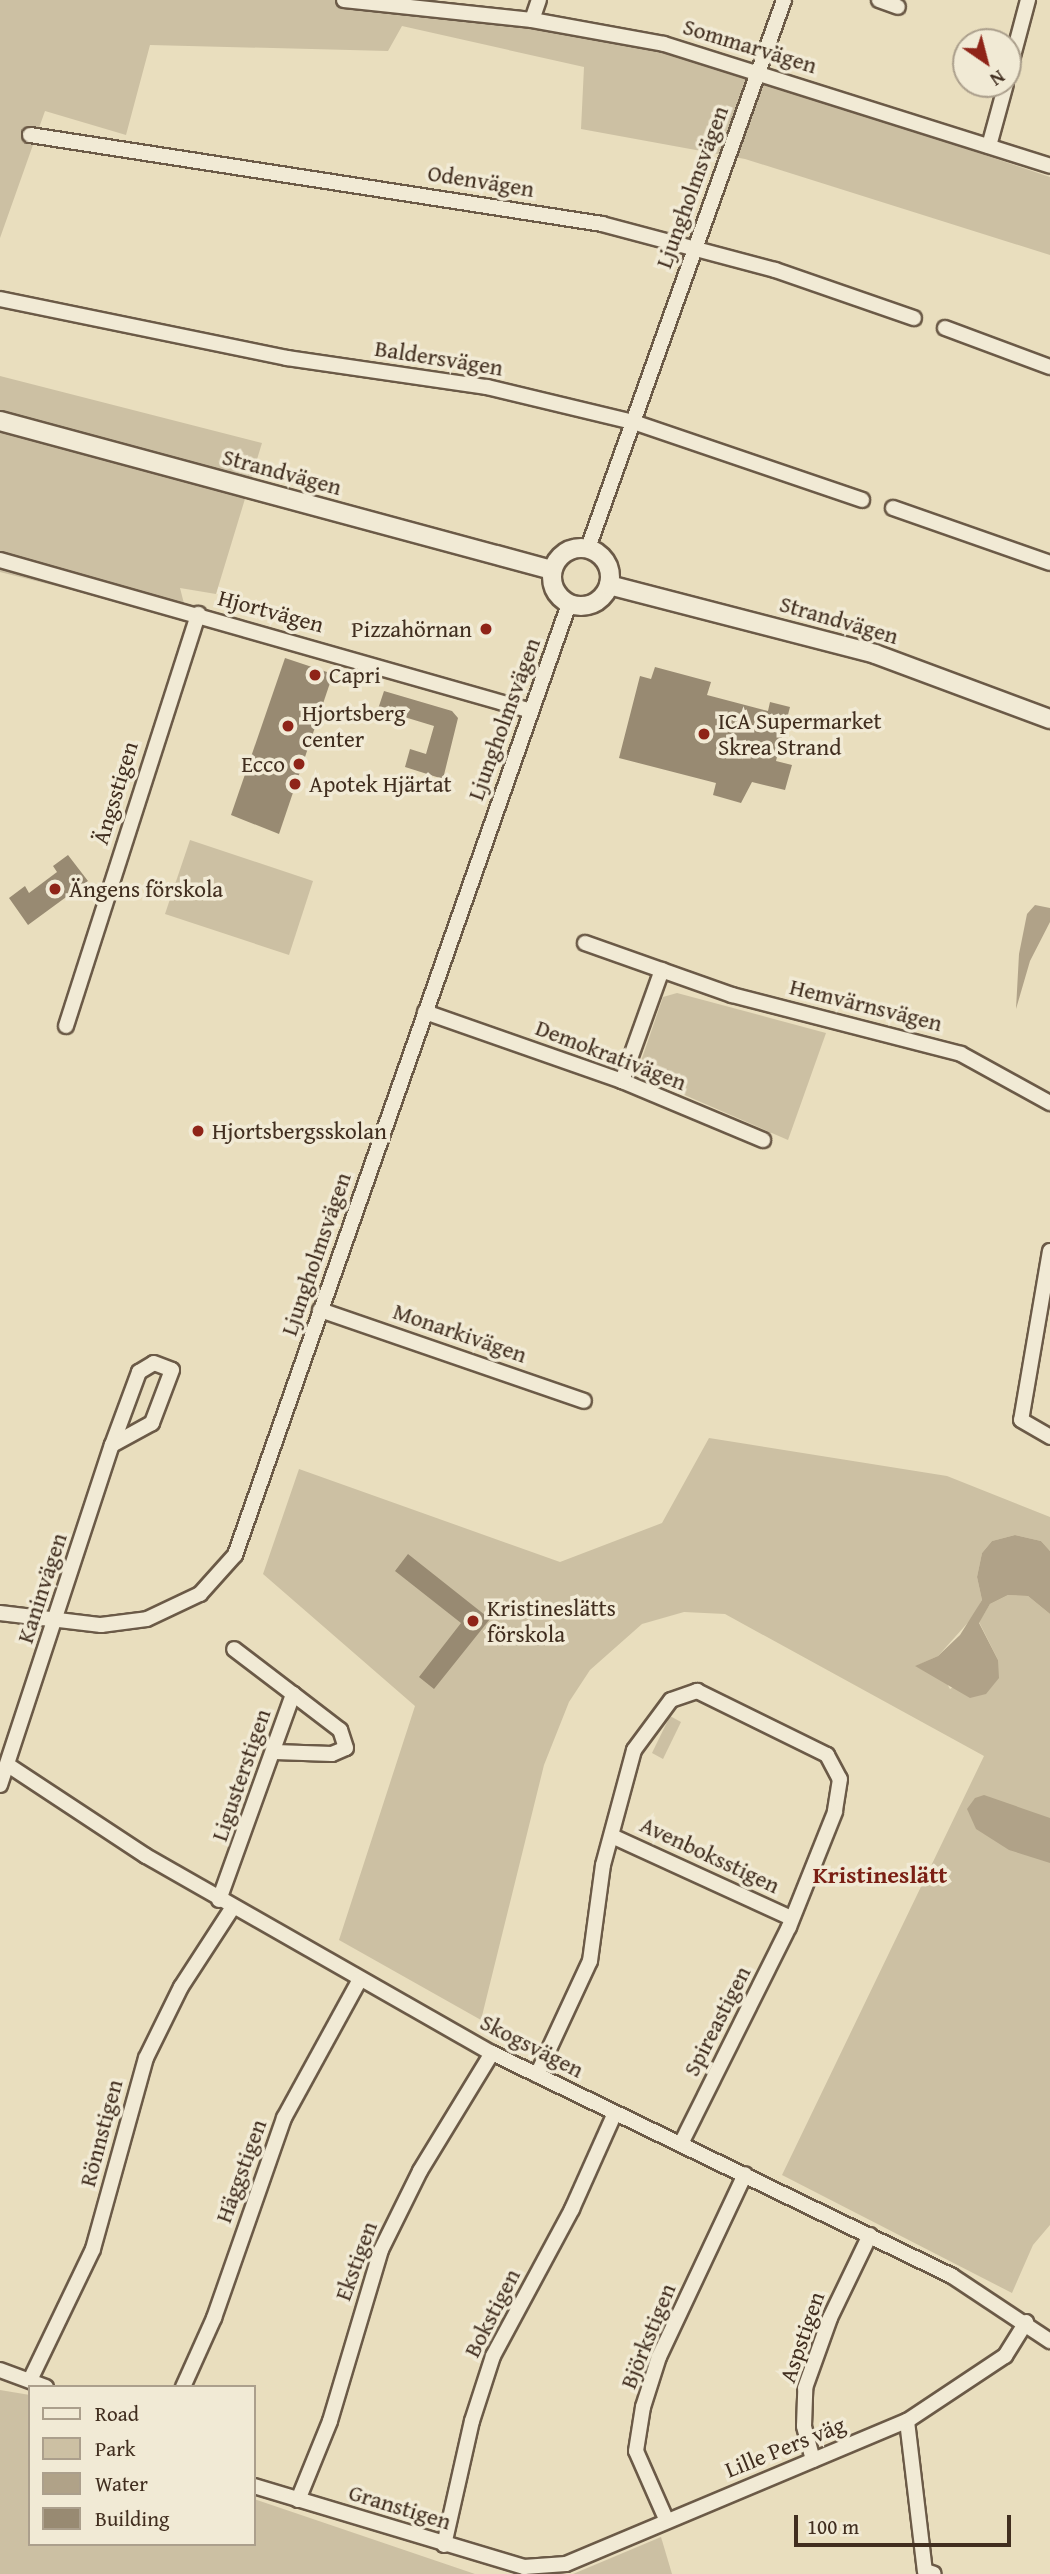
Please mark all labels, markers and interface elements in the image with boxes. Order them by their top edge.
street label: Sommarvägen [680,13,820,79]
north arrow [952,28,1022,98]
text: N [985,63,1011,94]
street label: Ljungholmsvägen [650,102,734,272]
street label: Odenvägen [426,159,536,203]
street label: Baldersvägen [373,334,505,382]
street label: Strandvägen [219,443,345,501]
street label: Hjortvägen [215,584,327,638]
street label: Strandvägen [776,590,902,650]
place label: Pizzahörnan [351,615,472,643]
marker: Pizzahörnan [478,621,494,637]
street label: Ljungholmsvägen [462,634,546,804]
place label: Capri [329,661,381,689]
marker: Capri [307,667,323,683]
place label: Hjortsberg center [302,699,406,753]
place label: ICA Supermarket Skrea Strand [718,707,882,761]
marker: Hjortsberg center [280,718,296,734]
marker: ICA Supermarket Skrea Strand [696,726,712,742]
street label: Ängsstigen [86,738,144,848]
place label: Ecco [241,750,285,778]
marker: Ecco [291,756,307,772]
place label: Apotek Hjärtat [309,770,452,798]
marker: Apotek Hjärtat [287,776,303,792]
place label: Ängens förskola [69,875,223,903]
marker: Ängens förskola [47,881,63,897]
street label: Hemvärnsvägen [787,973,945,1037]
street label: Demokrativägen [532,1014,690,1096]
place label: Hjortsbergsskolan [212,1117,387,1145]
marker: Hjortsbergsskolan [190,1123,206,1139]
street label: Ljungholmsvägen [275,1169,357,1339]
street label: Monarkivägen [390,1297,530,1369]
street label: Kaninvägen [11,1529,73,1647]
place label: Kristineslätts förskola [487,1594,616,1648]
marker: Kristineslätts förskola [465,1613,481,1629]
street label: Ligusterstigen [205,1705,277,1845]
street label: Avenboksstigen [636,1811,784,1899]
district label: Kristineslätt [813,1861,947,1889]
street label: Spireastigen [678,1961,756,2081]
street label: Skogsvägen [476,2008,588,2084]
street label: Rönnstigen [73,2076,129,2190]
street label: Häggstigen [210,2116,272,2226]
street label: Ekstigen [329,2218,383,2304]
street label: Bokstigen [458,2264,526,2362]
street label: Björkstigen [614,2279,682,2393]
street label: Aspstigen [774,2288,830,2386]
legend [28,2385,256,2546]
text: Road [95,2398,139,2429]
street label: Lille Pers väg [721,2410,849,2484]
text: Park [95,2433,136,2464]
text: Water [95,2468,148,2499]
street label: Granstigen [346,2478,454,2536]
scale bar [798,2500,1015,2544]
text: Building [95,2503,169,2534]
text: 100 m [807,2511,859,2542]

